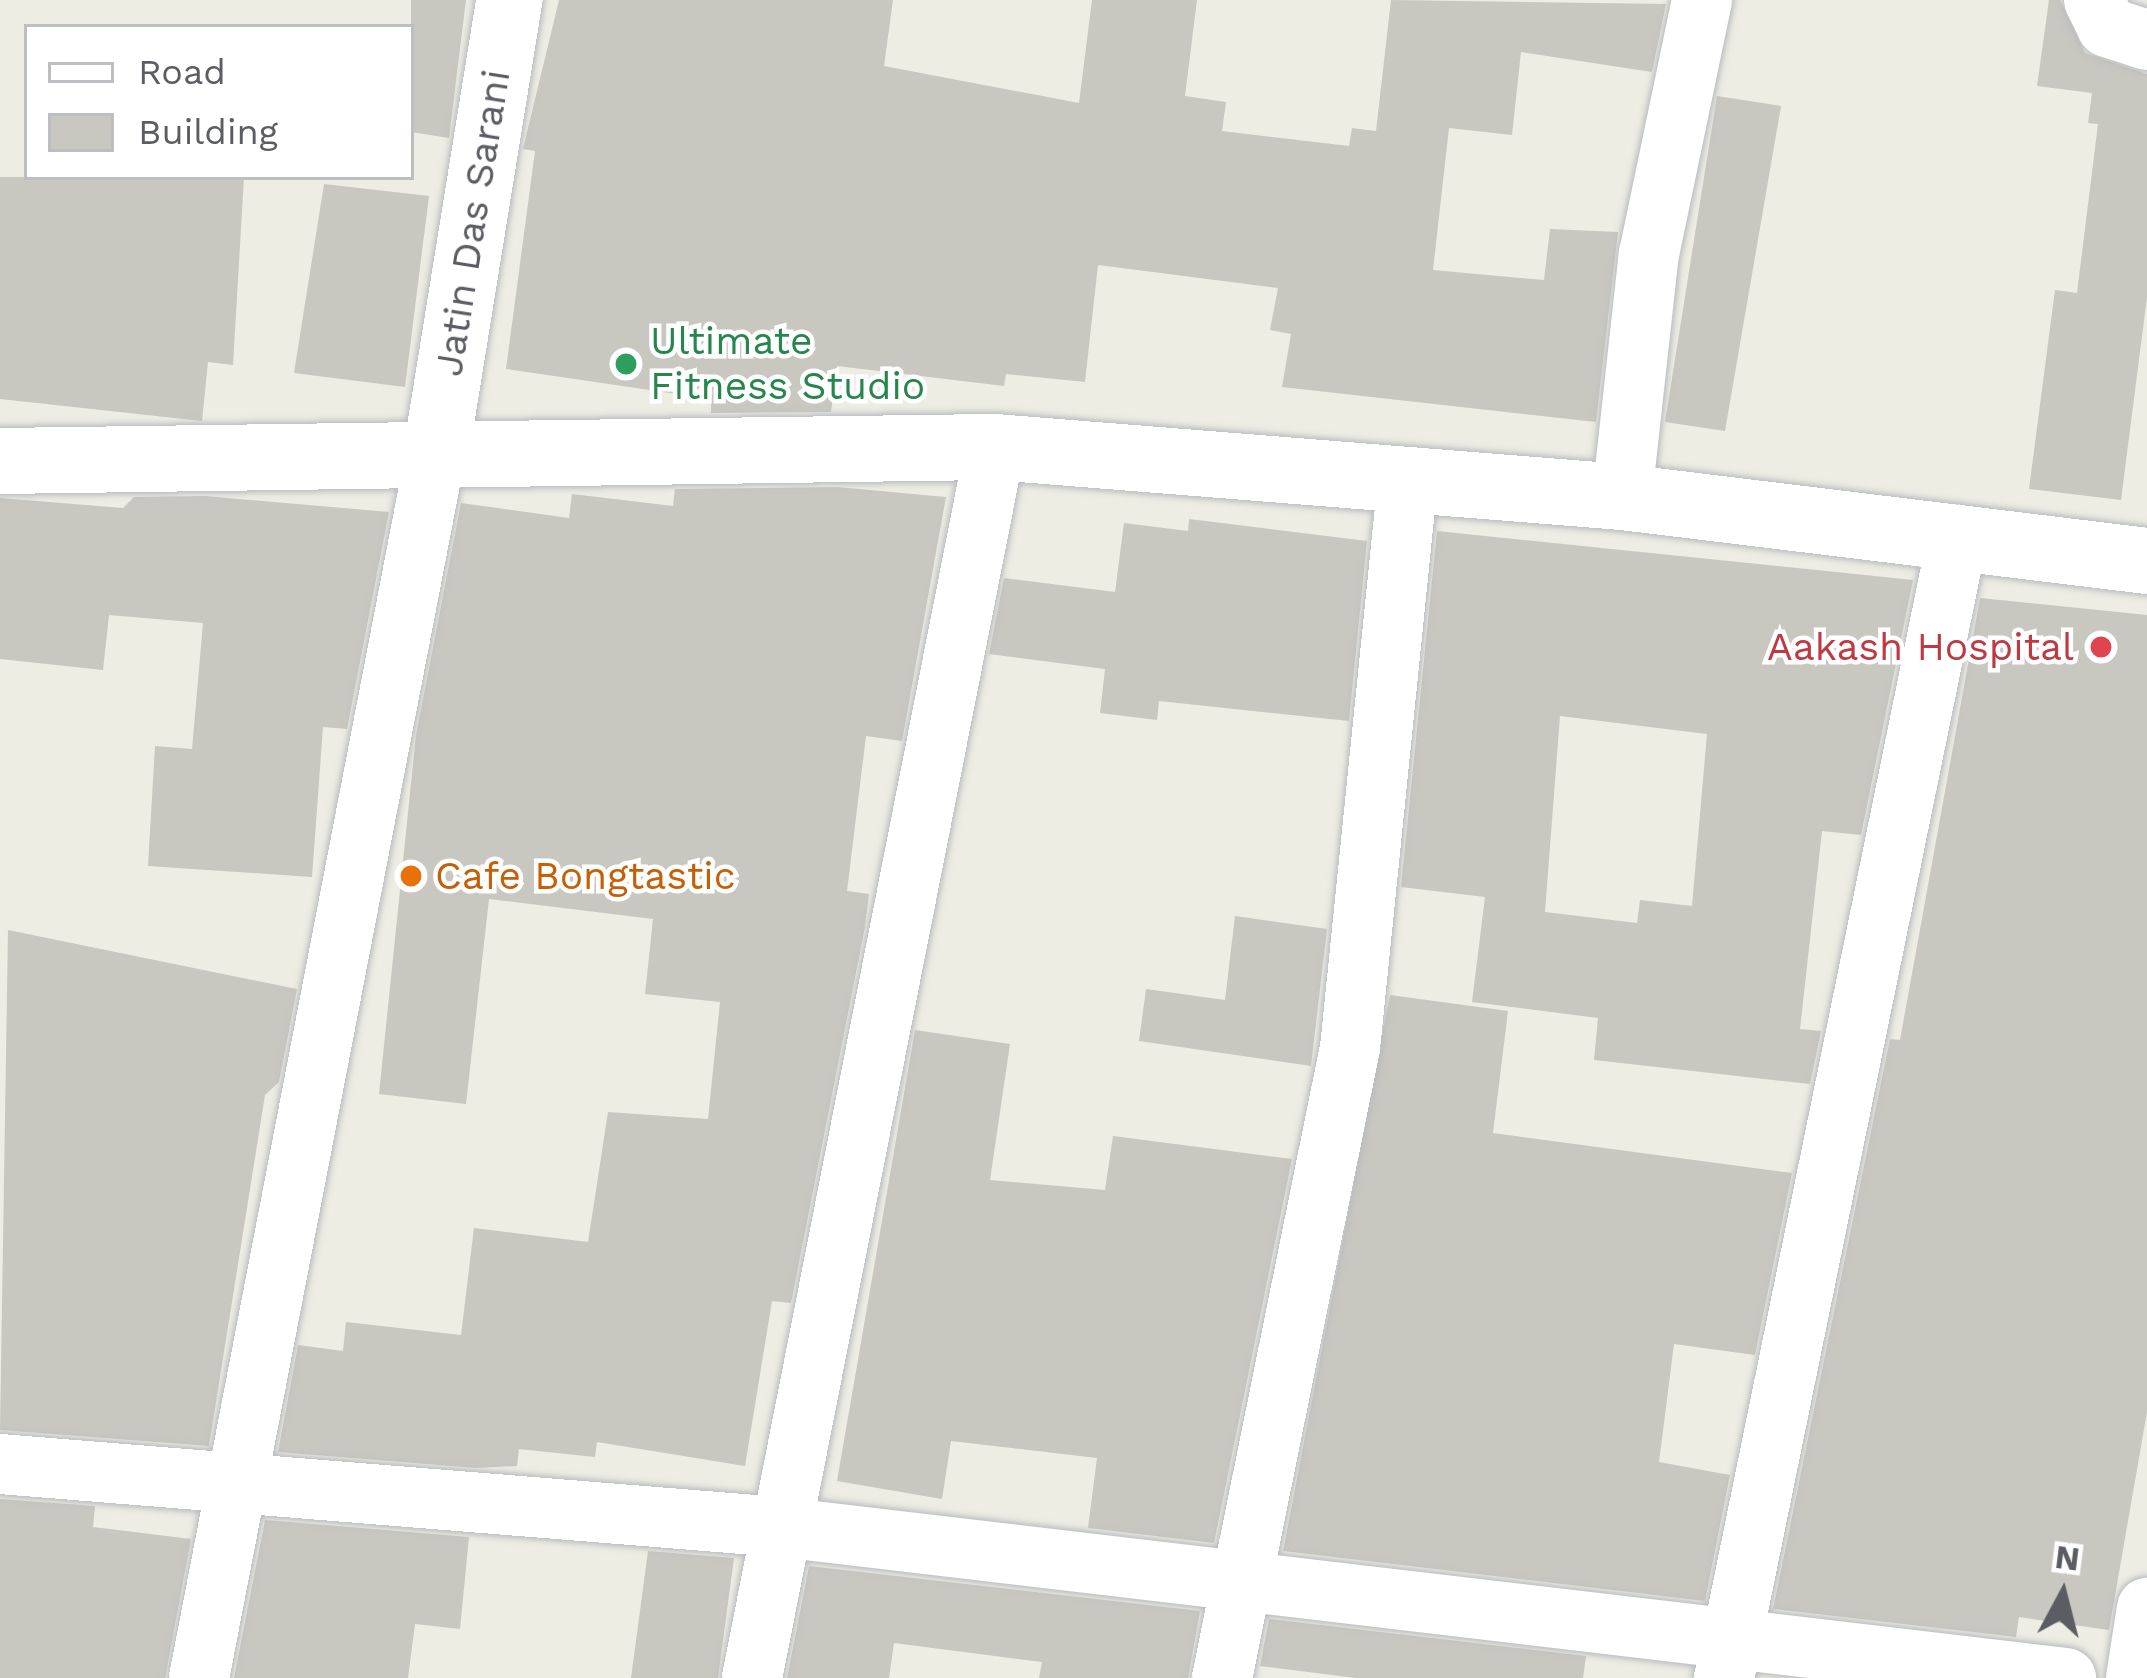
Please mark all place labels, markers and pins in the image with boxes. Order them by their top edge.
place label: Ultimate Fitness Studio [650,319,925,410]
marker: Ultimate Fitness Studio [613,351,639,377]
place label: Aakash Hospital [1767,624,2074,670]
marker: Aakash Hospital [2085,631,2117,663]
place label: Cafe Bongtastic [435,853,735,899]
marker: Cafe Bongtastic [398,863,424,889]

